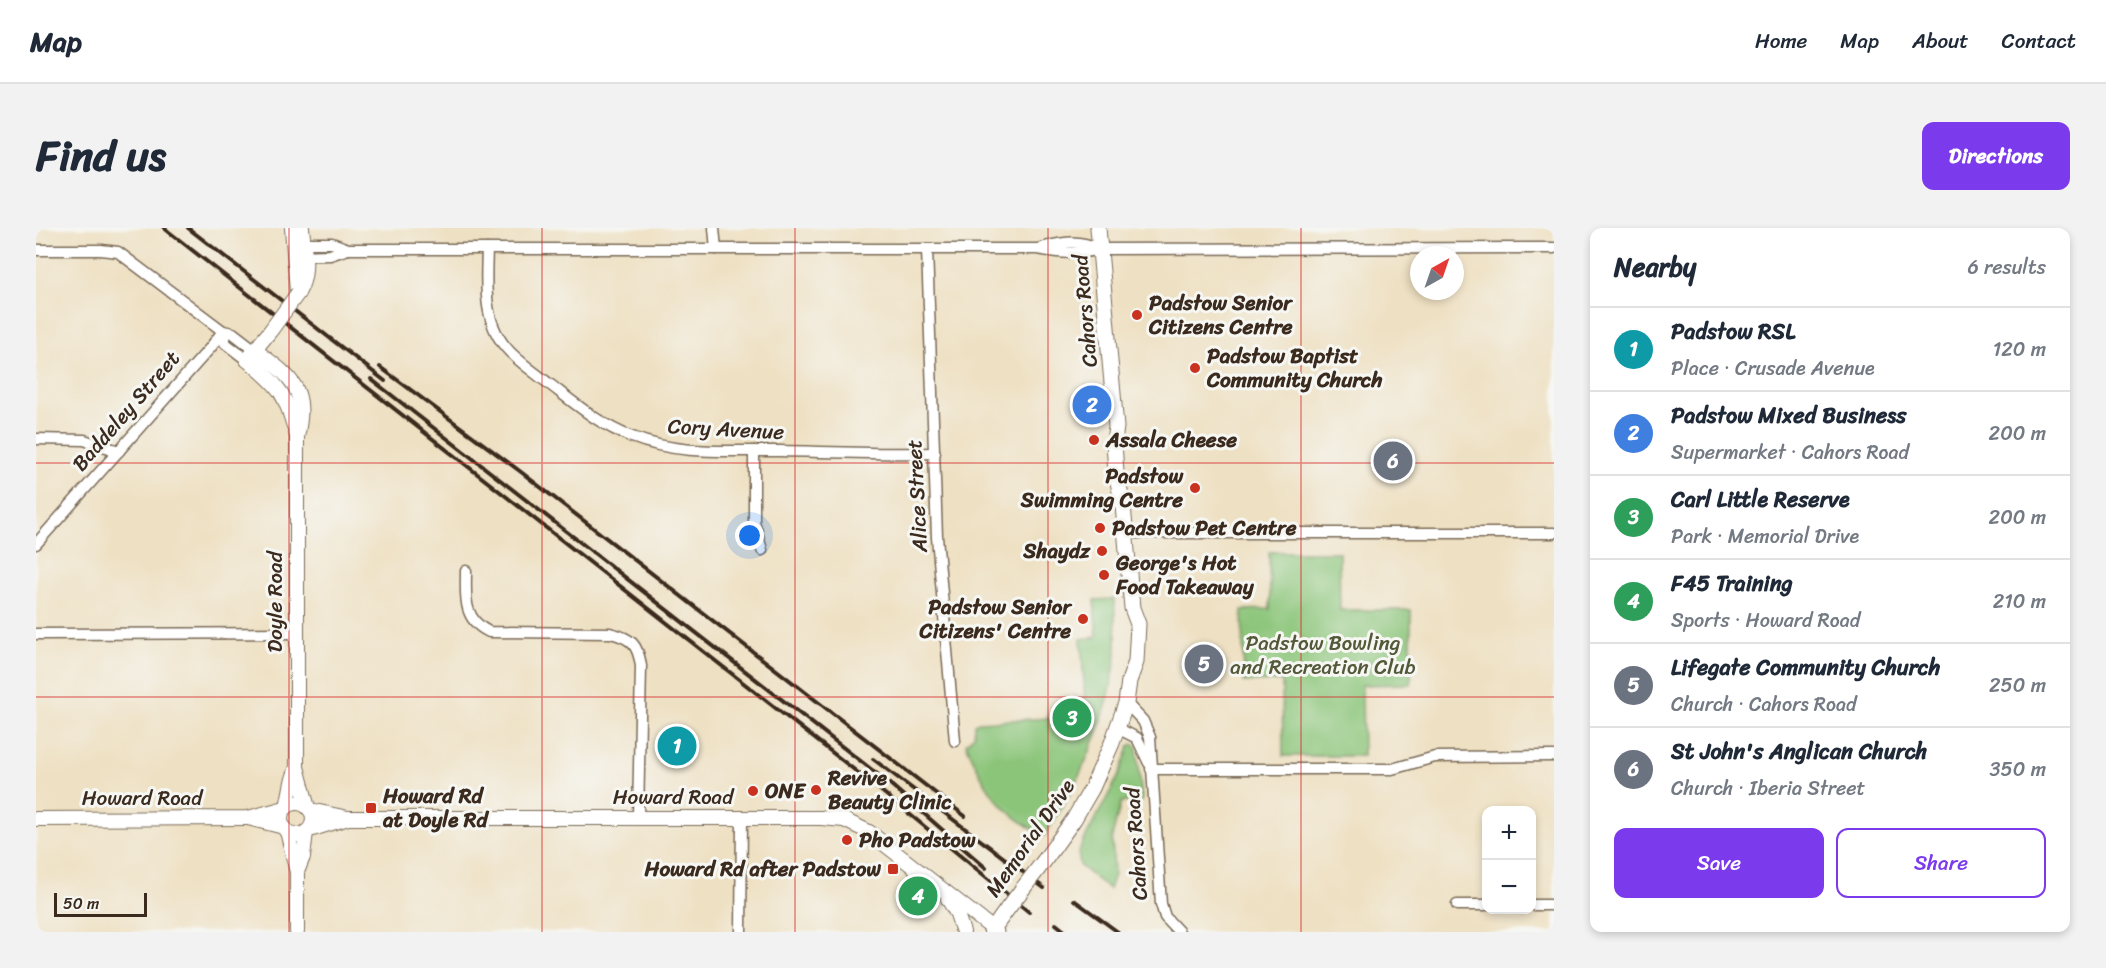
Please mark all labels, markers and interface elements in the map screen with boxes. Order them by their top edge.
text: Map [30,17,82,66]
text: Home [1755,22,1807,60]
text: Map [1840,22,1879,60]
text: About [1912,22,1969,60]
text: Contact [2002,22,2076,60]
text: Find us [36,119,166,193]
button: Directions [1922,122,2070,190]
text: Nearby [1614,244,1696,290]
north arrow [1410,246,1464,300]
text: 6 results [1967,250,2046,285]
street label: Cahors Road [1061,251,1109,369]
place label: Padstow Senior Citizens Centre [1148,284,1293,346]
marker: Padstow Senior Citizens Centre [1130,308,1144,322]
text: Padstow RSL [1671,312,1795,351]
text: 1 [1629,332,1638,367]
text: 120 m [1993,332,2046,367]
place label: Padstow Baptist Community Church [1206,337,1382,399]
street label: Baddeley Street [62,342,190,480]
text: Place · Crusade Avenue [1671,351,1875,386]
marker: Padstow Baptist Community Church [1188,361,1202,375]
pin: 2 [1072,382,1112,428]
text: Padstow Mixed Business [1671,396,1906,435]
street label: Cory Avenue [667,407,785,451]
text: 2 [1628,416,1639,451]
text: 200 m [1989,416,2046,451]
place label: Assala Cheese [1105,421,1237,459]
marker: Assala Cheese [1087,433,1101,447]
text: Supermarket · Cahors Road [1671,435,1909,470]
pin: 6 [1374,438,1412,484]
street label: Alice Street [895,439,939,554]
place label: Padstow Swimming Centre [1020,457,1184,519]
text: Carl Little Reserve [1671,480,1850,519]
marker: Padstow Swimming Centre [1188,481,1202,495]
text: 3 [1628,500,1639,535]
text: 200 m [1989,500,2046,535]
place label: Padstow Pet Centre [1112,509,1297,547]
text: Park · Memorial Drive [1671,519,1859,554]
your location [735,521,764,550]
marker: Padstow Pet Centre [1093,521,1107,535]
place label: Shaydz [1022,532,1091,570]
marker: Shaydz [1095,544,1109,558]
place label: George's Hot Food Takeaway [1115,544,1255,606]
street label: Doyle Road [256,550,294,653]
text: F45 Training [1671,564,1793,603]
marker: George's Hot Food Takeaway [1097,568,1111,582]
text: 4 [1627,584,1640,619]
text: 210 m [1993,584,2046,619]
place label: Padstow Senior Citizens' Centre [919,588,1072,650]
text: Sports · Howard Road [1671,603,1860,638]
marker: Padstow Senior Citizens' Centre [1076,612,1090,626]
park label: Padstow Bowling and Recreation Club [1230,624,1416,686]
pin: 5 [1184,642,1224,686]
text: Lifegate Community Church [1671,648,1940,687]
text: 5 [1627,668,1640,703]
text: 250 m [1989,668,2046,703]
text: Church · Cahors Road [1671,687,1856,722]
pin: 3 [1052,696,1092,740]
pin: 1 [658,724,696,768]
text: St John's Anglican Church [1671,732,1927,771]
text: 6 [1628,752,1639,787]
text: 350 m [1990,752,2046,787]
place label: Revive Beauty Clinic [827,759,952,821]
street label: Memorial Drive [975,771,1085,905]
text: Church · Iberia Street [1671,771,1865,806]
place label: ONE [765,772,807,810]
place label: Howard Rd at Doyle Rd [382,777,490,839]
street label: Howard Road [613,778,735,816]
street label: Howard Road [82,779,204,817]
marker: Revive Beauty Clinic [809,783,823,797]
marker: ONE [746,784,760,798]
street label: Cahors Road [1113,785,1159,902]
marker: Howard Rd at Doyle Rd [364,801,378,815]
map controls [1482,806,1536,914]
button: + [1482,806,1536,860]
place label: Pho Padstow [859,821,976,859]
button: Save [1614,828,1824,898]
button: Share [1836,828,2046,898]
marker: Pho Padstow [840,833,854,847]
place label: Howard Rd after Padstow [644,850,881,888]
button: − [1482,860,1536,914]
marker: Howard Rd after Padstow [886,862,900,876]
pin: 4 [898,874,938,918]
text: 50 m [63,889,99,918]
scale bar [54,890,147,918]

